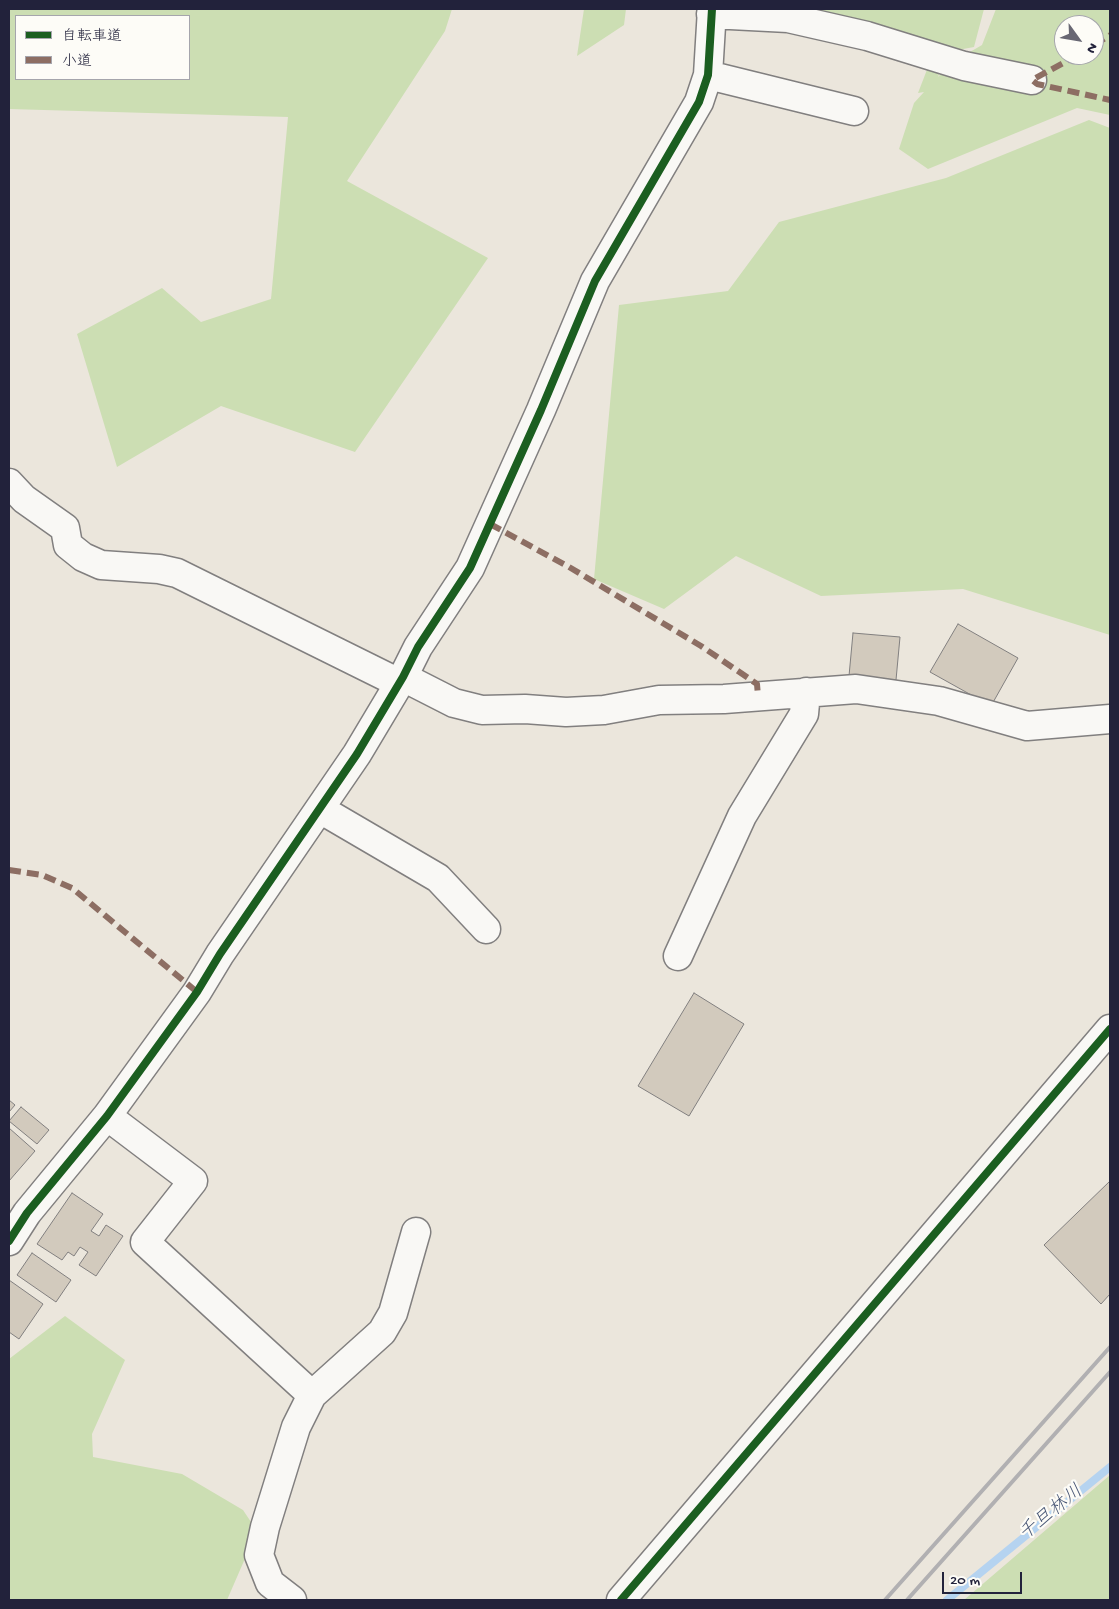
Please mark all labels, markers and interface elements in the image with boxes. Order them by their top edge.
legend [15,15,190,80]
north arrow [1054,15,1104,65]
text: 自転車道 [62,28,122,46]
text: N [1082,39,1101,56]
text: 小道 [62,53,92,71]
water label: 千旦林川 [1015,1481,1089,1547]
scale bar [944,1562,1024,1594]
text: 20 m [950,1572,980,1590]

